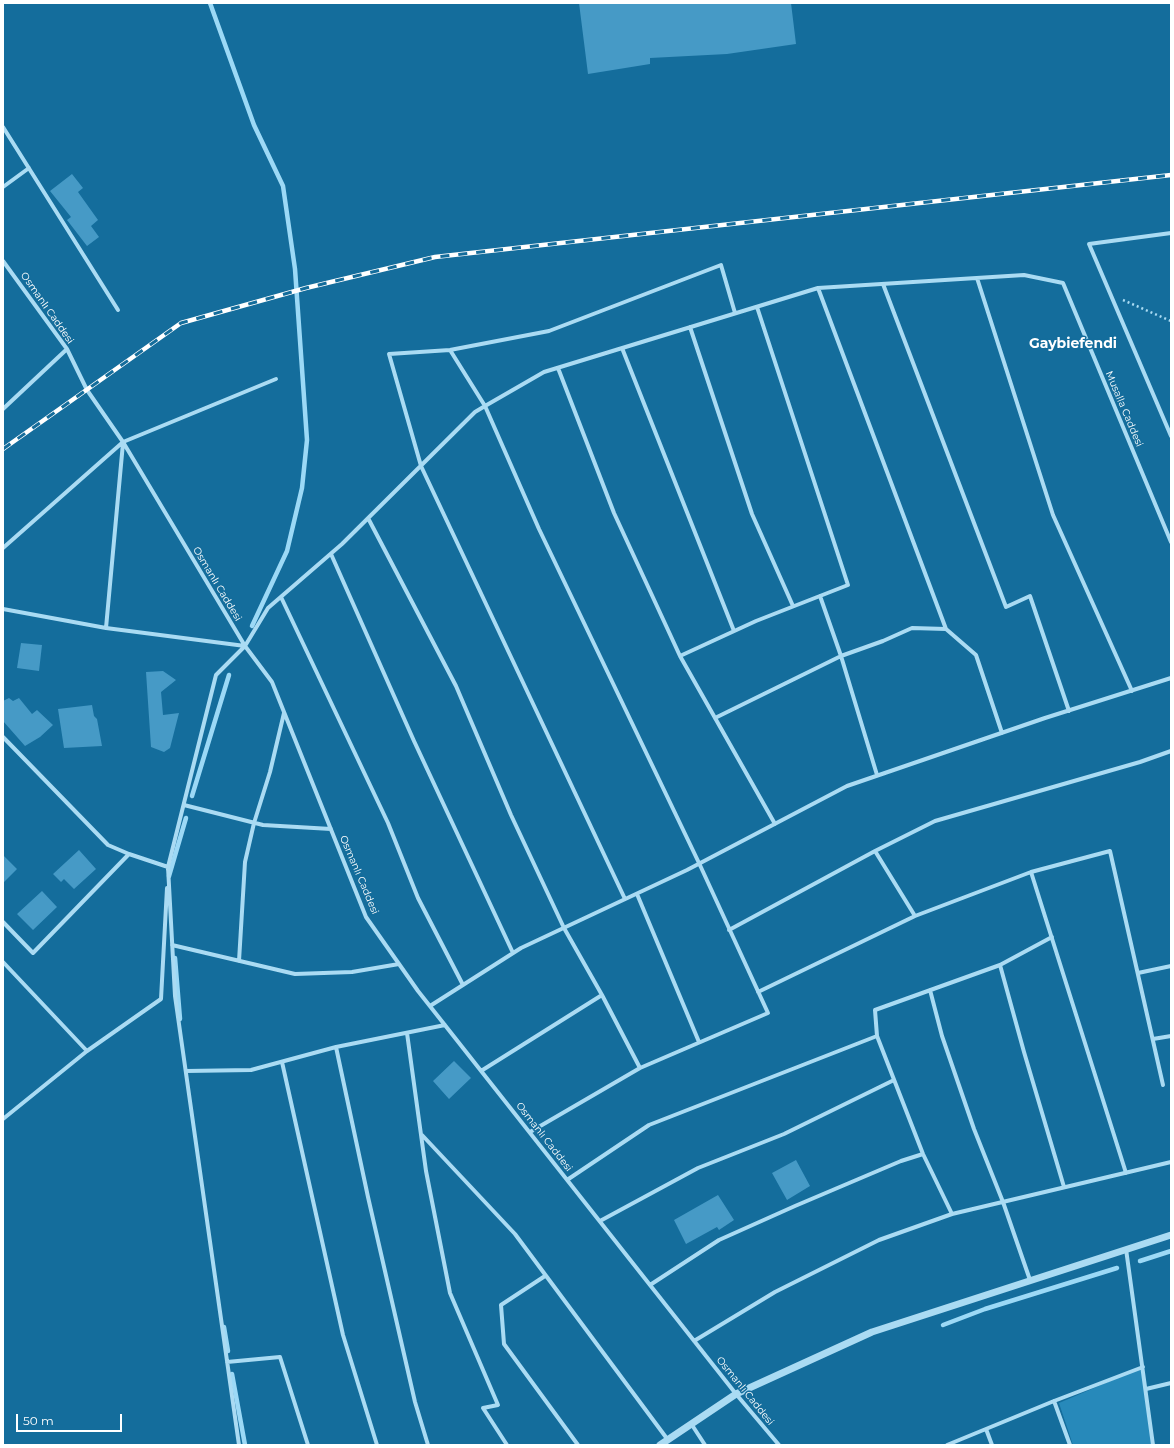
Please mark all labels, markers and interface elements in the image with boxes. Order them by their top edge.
street label: Osmanlı Caddesi [18,270,76,346]
district label: Gaybiefendi [1029,336,1117,352]
street label: Musalla Caddesi [1103,369,1145,449]
street label: Osmanlı Caddesi [190,545,244,623]
street label: Osmanlı Caddesi [337,834,381,916]
street label: Osmanlı Caddesi [513,1100,575,1174]
street label: Osmanlı Caddesi [714,1354,776,1428]
scale bar [18,1406,124,1432]
text: 50 m [23,1413,54,1428]

